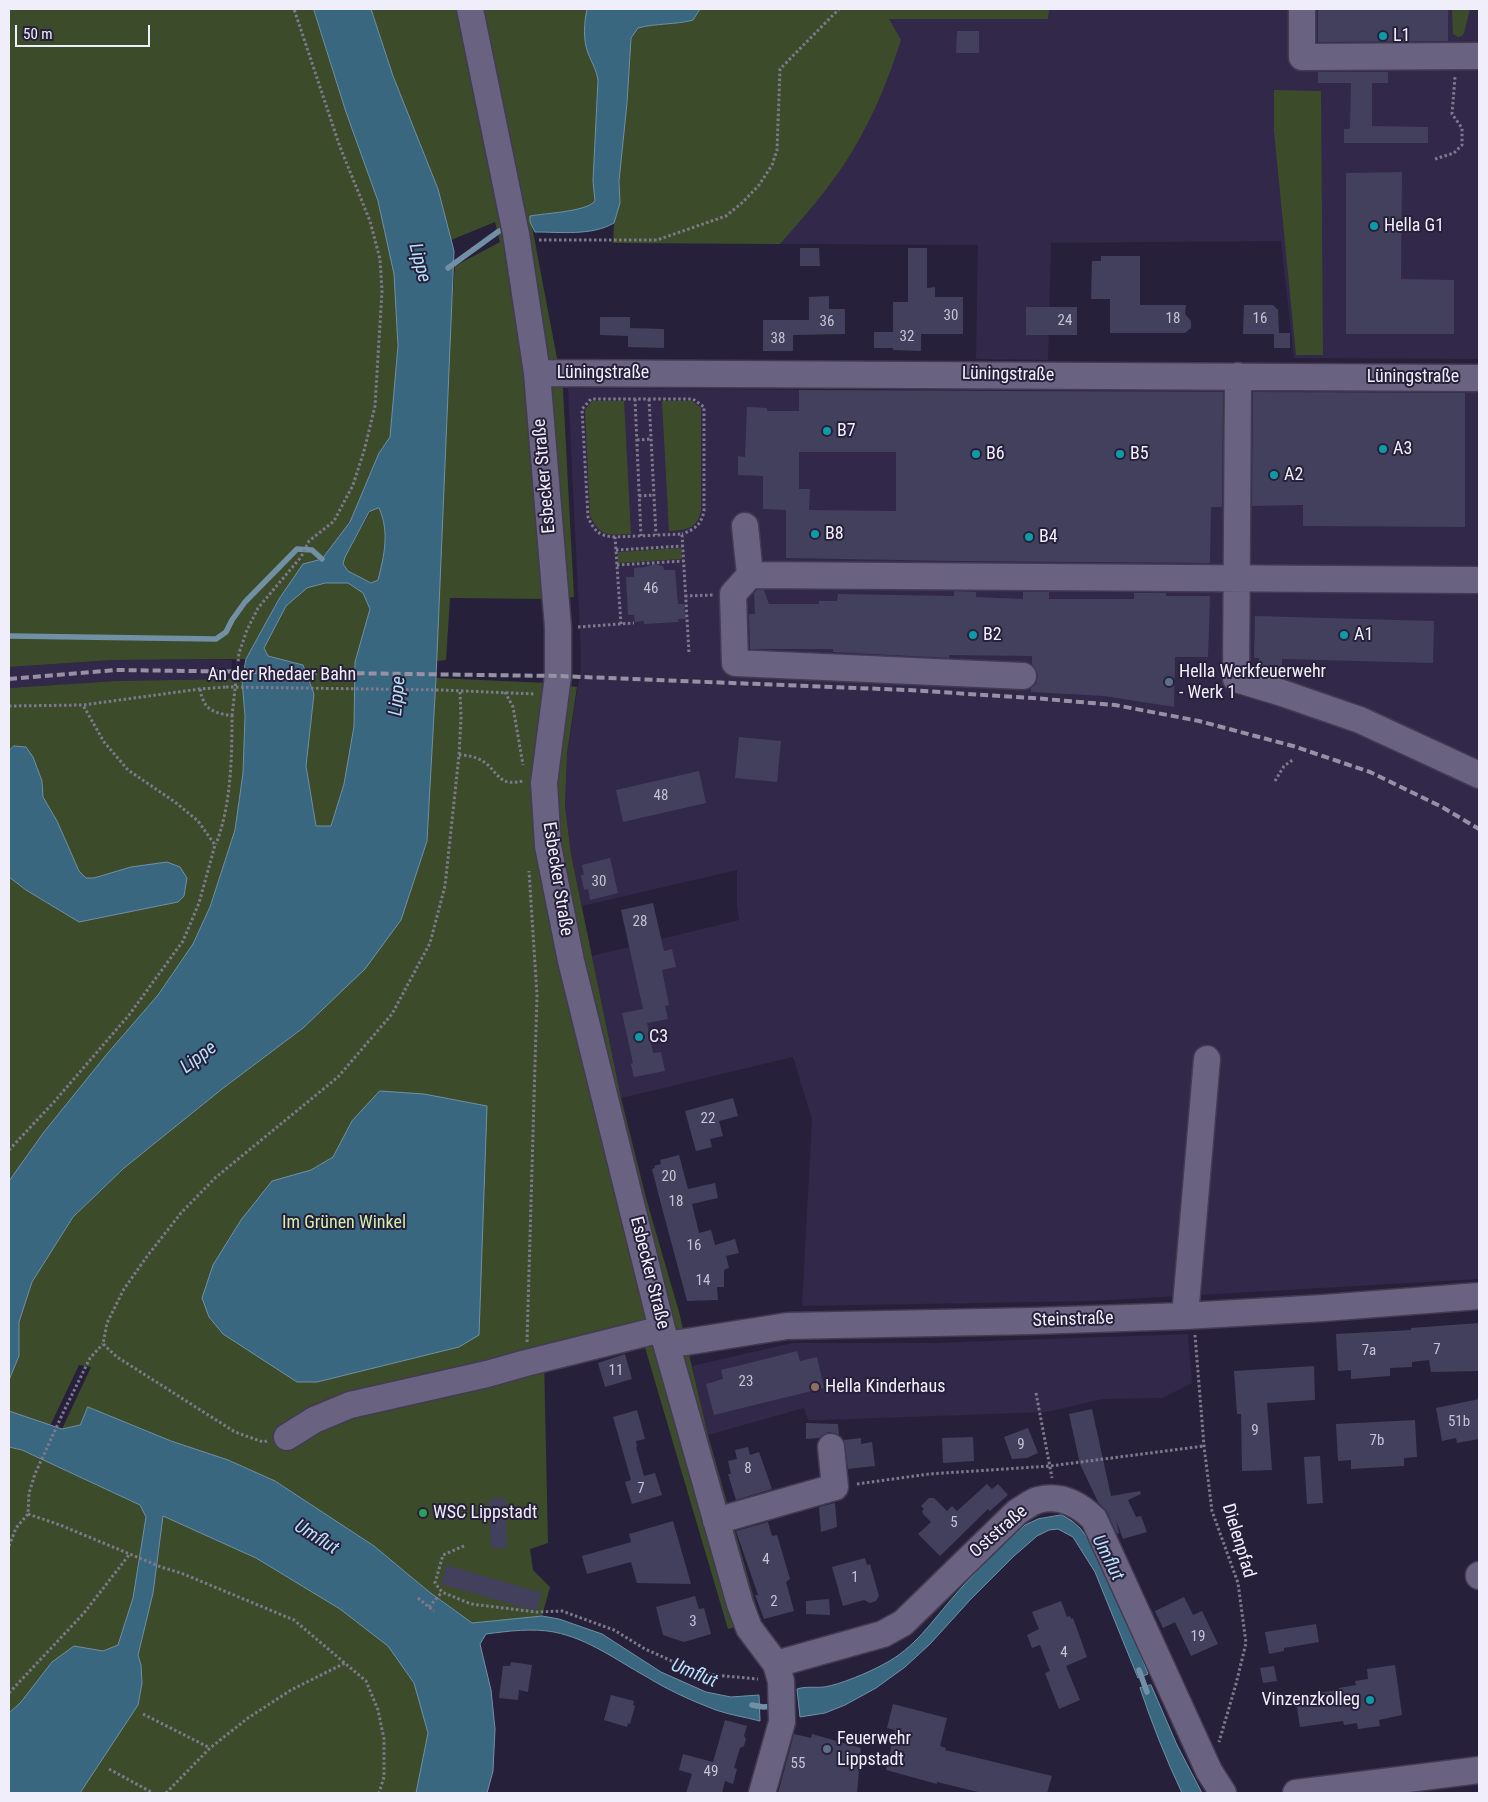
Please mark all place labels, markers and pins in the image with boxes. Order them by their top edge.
place label: L1 [1393,25,1410,47]
marker: L1 [1377,30,1389,42]
place label: Hella G1 [1384,215,1444,237]
marker: Hella G1 [1368,220,1380,232]
place label: B7 [837,420,856,442]
marker: B7 [821,425,833,437]
place label: A3 [1393,438,1412,460]
place label: B6 [986,443,1005,465]
place label: B5 [1130,443,1149,465]
marker: A3 [1377,443,1389,455]
marker: B6 [970,448,982,460]
marker: B5 [1114,448,1126,460]
place label: A2 [1284,464,1303,486]
marker: A2 [1268,469,1280,481]
place label: B8 [825,523,844,545]
place label: B4 [1039,526,1058,548]
marker: B8 [809,528,821,540]
marker: B4 [1023,531,1035,543]
place label: B2 [983,624,1002,646]
place label: A1 [1354,624,1373,646]
marker: B2 [967,629,979,641]
marker: A1 [1338,629,1350,641]
place label: Hella Werkfeuerwehr - Werk 1 [1179,661,1326,704]
marker: Hella Werkfeuerwehr - Werk 1 [1163,676,1175,688]
place label: C3 [649,1026,668,1048]
marker: C3 [633,1031,645,1043]
place label: Hella Kinderhaus [825,1376,945,1398]
marker: Hella Kinderhaus [809,1381,821,1393]
place label: WSC Lippstadt [433,1502,537,1524]
marker: WSC Lippstadt [417,1507,429,1519]
place label: Vinzenzkolleg [1262,1689,1360,1711]
marker: Vinzenzkolleg [1364,1694,1376,1706]
place label: Feuerwehr Lippstadt [837,1728,911,1770]
marker: Feuerwehr Lippstadt [821,1743,833,1755]

